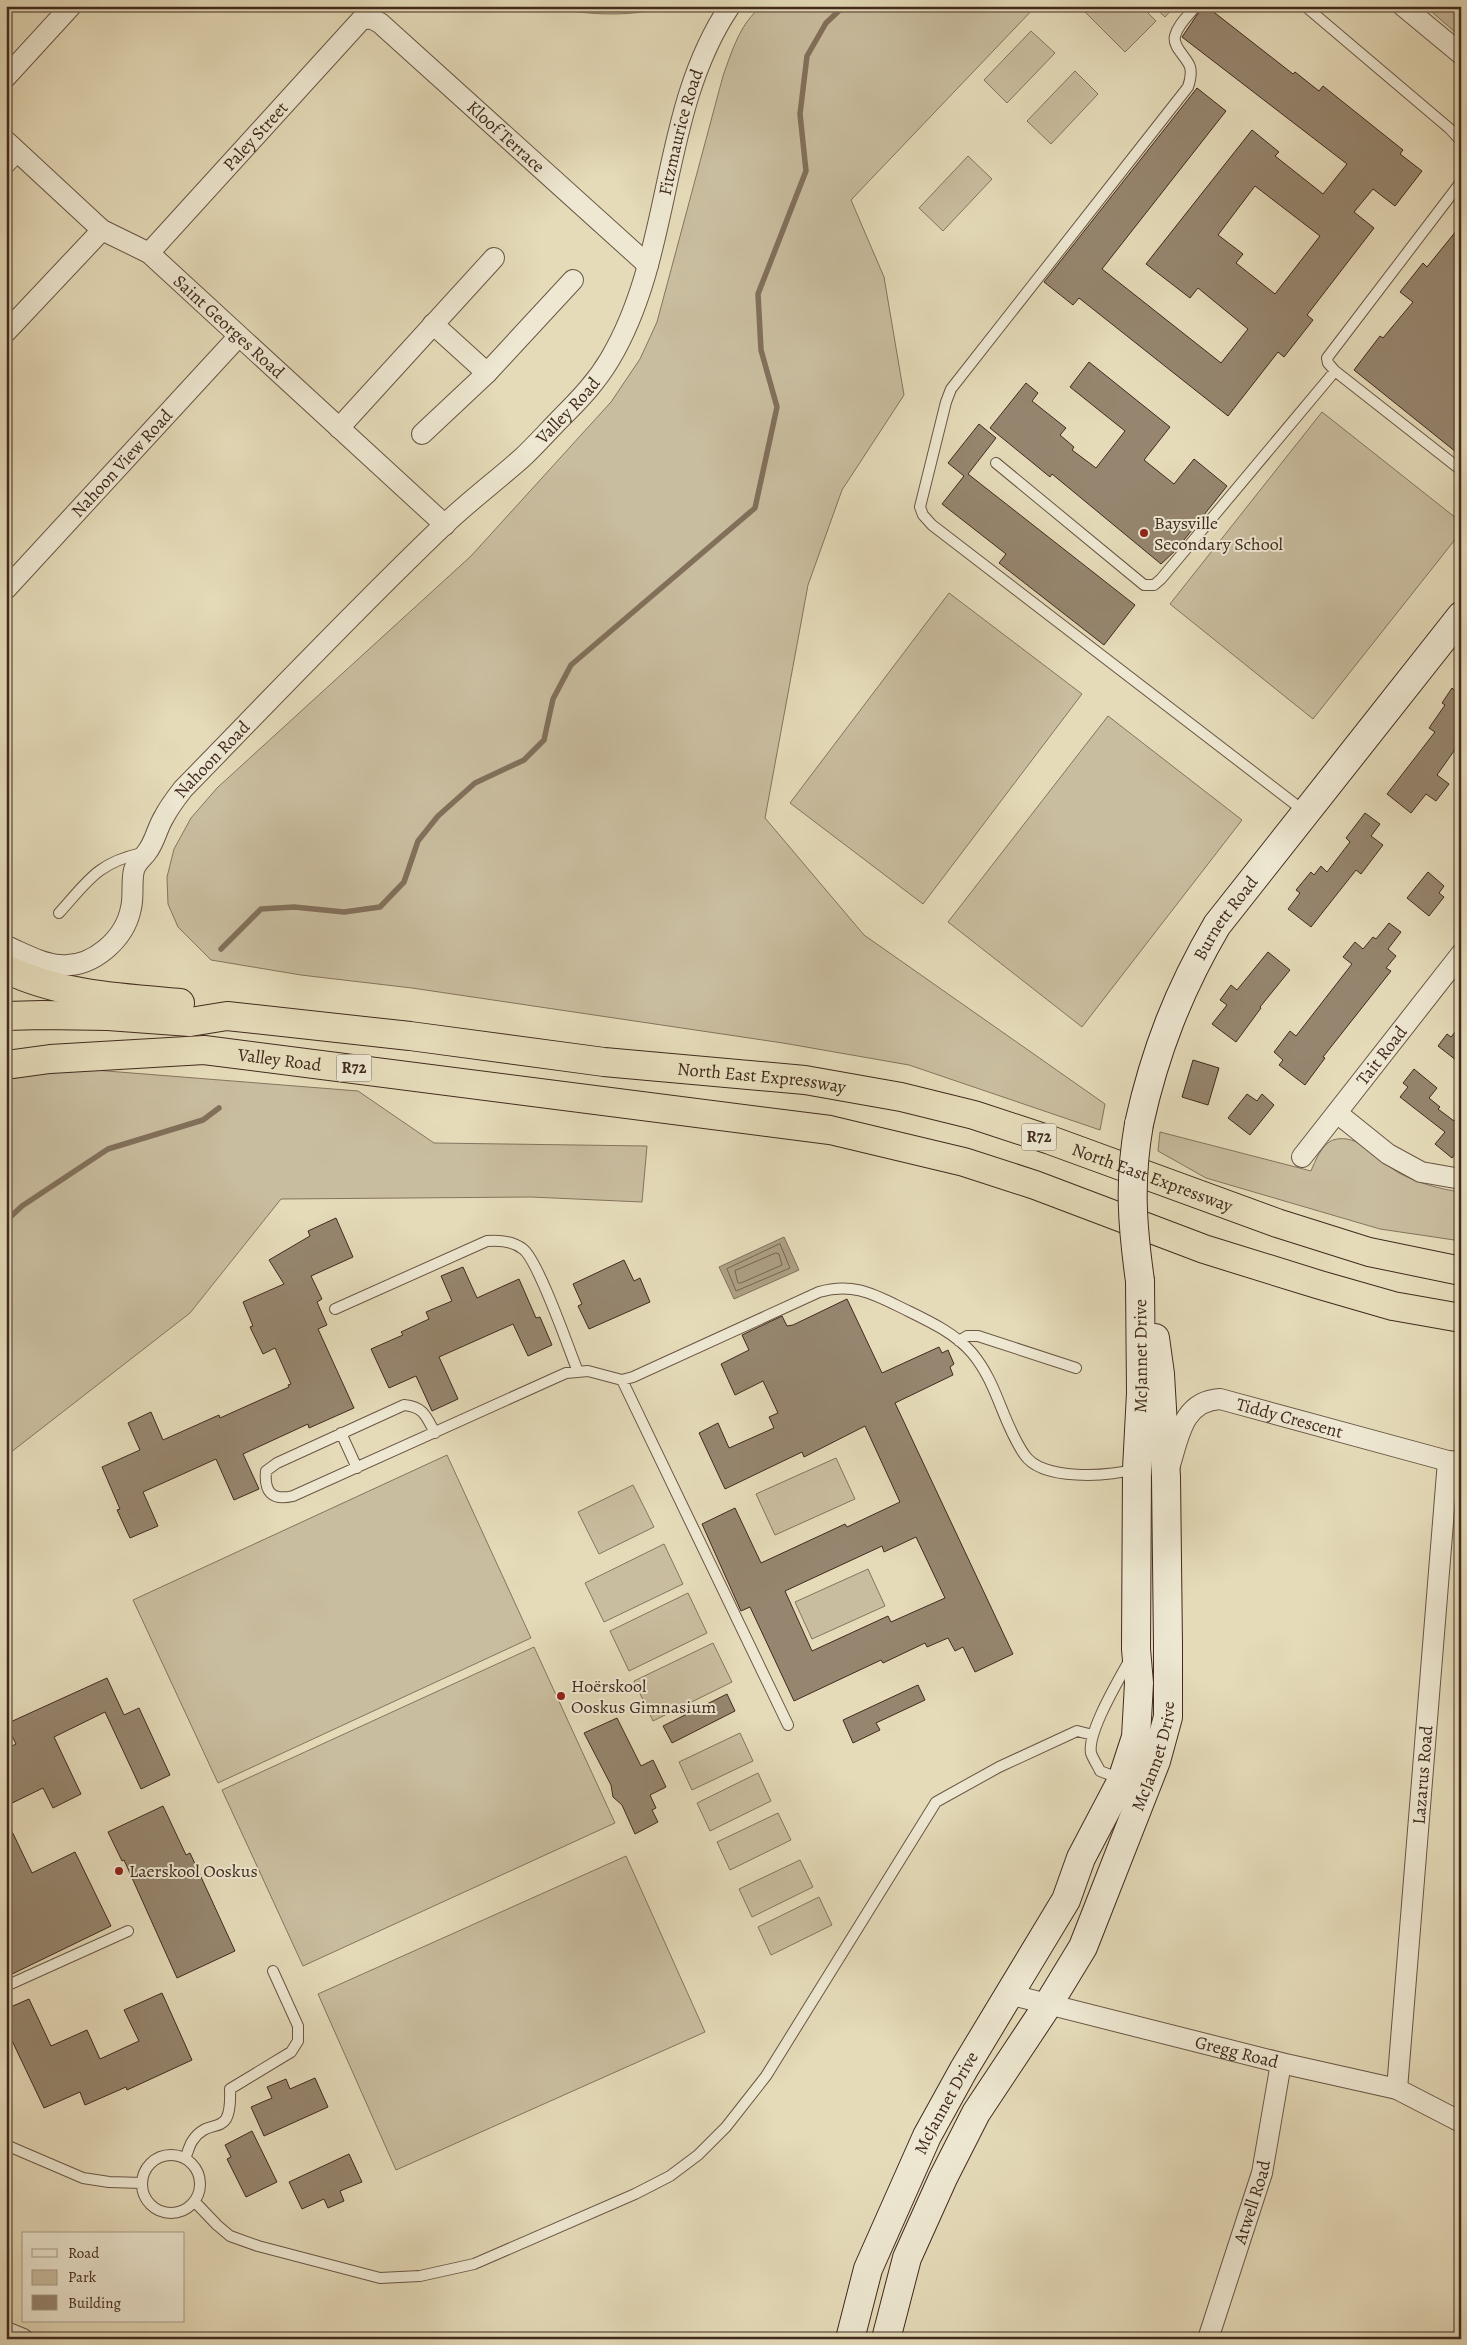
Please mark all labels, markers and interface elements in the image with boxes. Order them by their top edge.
street label: Fitzmaurice Road [653,65,709,198]
street label: Kloof Terrace [462,95,550,178]
street label: Paley Street [217,96,293,176]
street label: Saint Georges Road [168,269,290,384]
street label: Valley Road [530,372,606,450]
street label: Nahoon View Road [66,404,178,523]
place label: Baysville Secondary School [1154,511,1284,556]
marker: Baysville Secondary School [1138,527,1150,539]
street label: Nahoon Road [168,715,255,803]
street label: Burnett Road [1188,871,1263,965]
street label: Tait Road [1351,1020,1413,1090]
street label: Valley Road [236,1042,323,1077]
road number: R72 [336,1054,372,1082]
street label: North East Expressway [676,1057,849,1099]
road number: R72 [1022,1124,1056,1150]
street label: North East Expressway [1069,1137,1237,1218]
street label: McJannet Drive [1128,1299,1153,1414]
street label: Tiddy Crescent [1234,1392,1346,1444]
place label: Hoërskool Ooskus Gimnasium [571,1674,716,1719]
marker: Hoërskool Ooskus Gimnasium [555,1690,567,1702]
street label: McJannet Drive [1126,1701,1180,1814]
street label: Lazarus Road [1407,1724,1438,1825]
place label: Laerskool Ooskus [129,1859,258,1883]
marker: Laerskool Ooskus [113,1865,125,1877]
street label: Gregg Road [1192,2030,1281,2074]
street label: McJannet Drive [908,2047,984,2158]
street label: Atwell Road [1227,2158,1276,2248]
legend [22,2232,185,2322]
text: Road [68,2243,100,2263]
text: Park [68,2267,97,2287]
text: Building [68,2293,121,2313]

